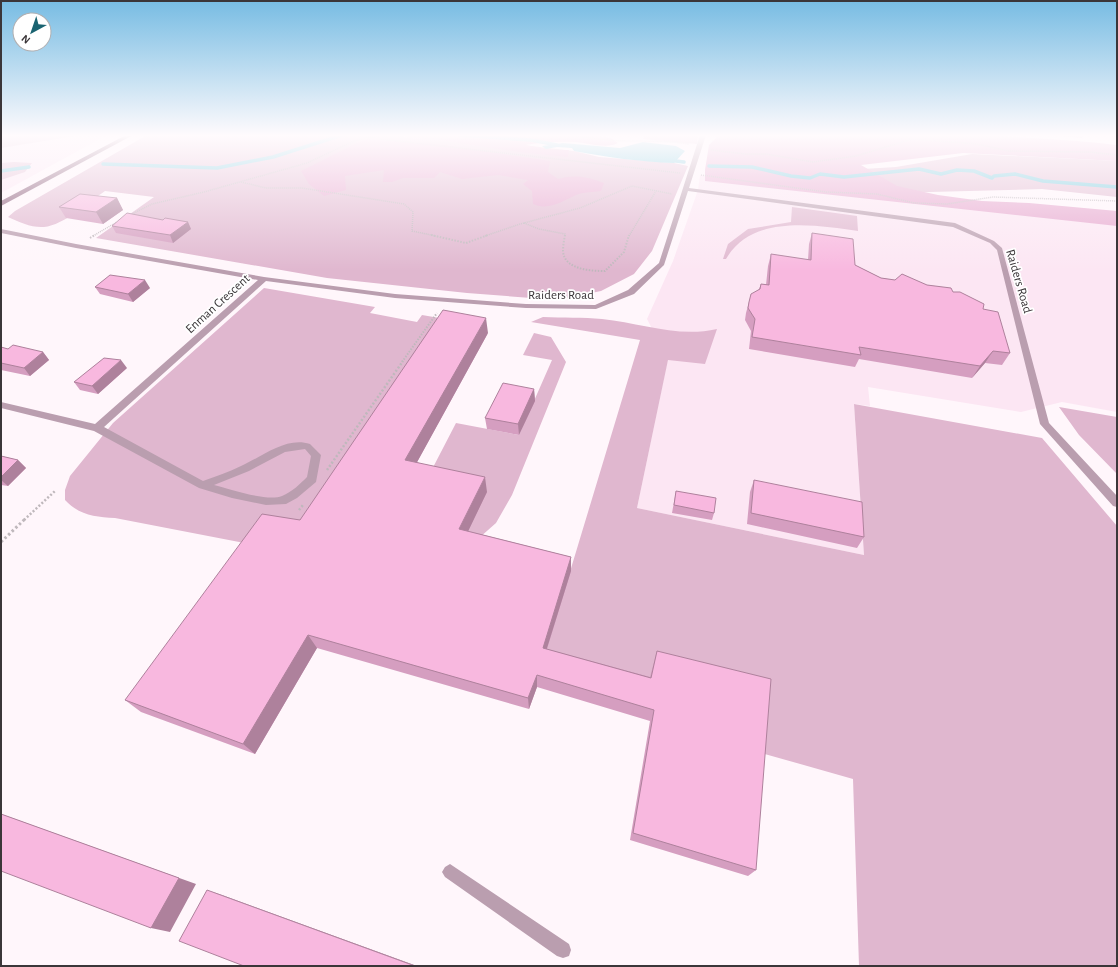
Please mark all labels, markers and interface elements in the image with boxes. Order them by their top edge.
north arrow [12,12,52,52]
text: N [19,33,32,46]
street label: Raiders Road [1003,248,1034,315]
street label: Enman Crescent [183,272,253,336]
street label: Raiders Road [528,289,594,302]

